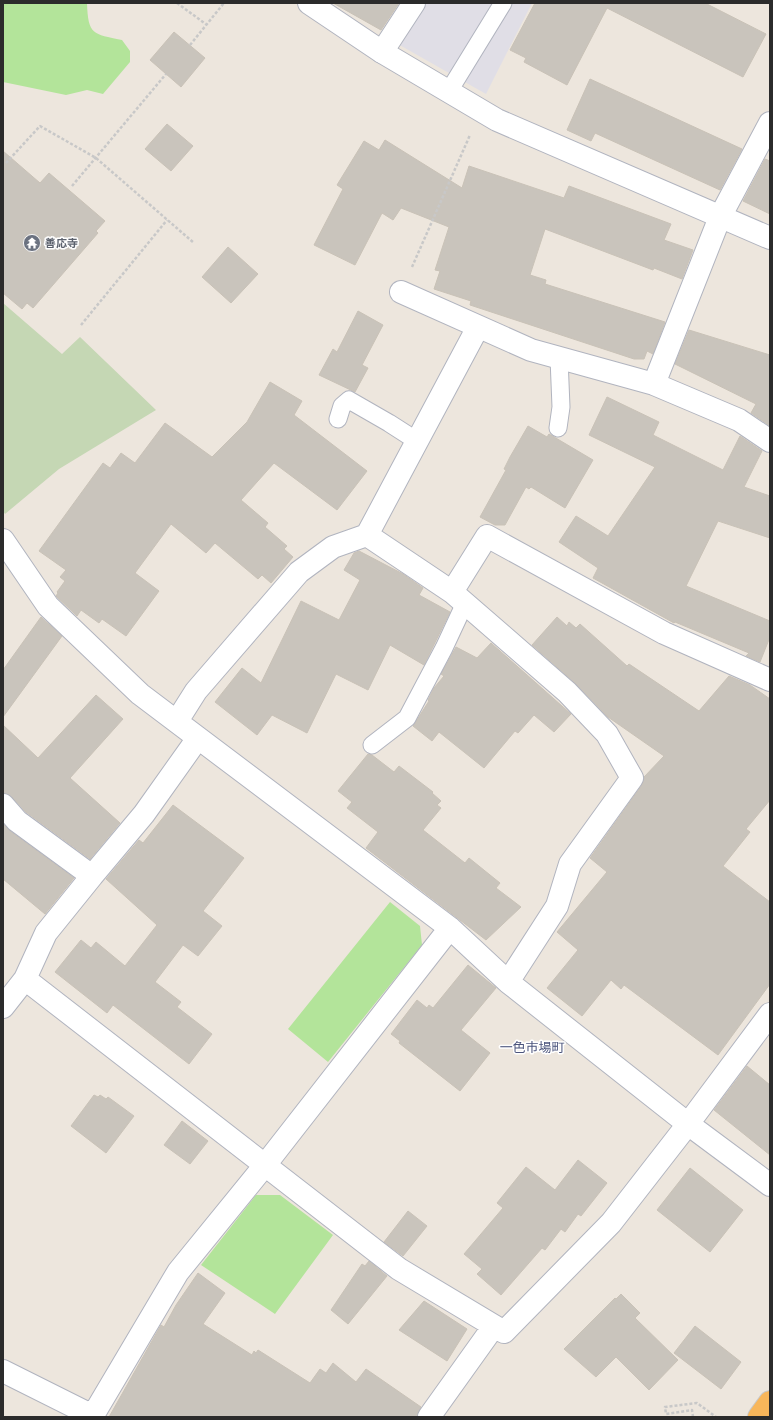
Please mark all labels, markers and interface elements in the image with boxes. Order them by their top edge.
temple icon: 善応寺 [22,233,42,253]
place label: 善応寺 [45,237,78,250]
district label: 一色市場町 [499,1040,565,1055]

